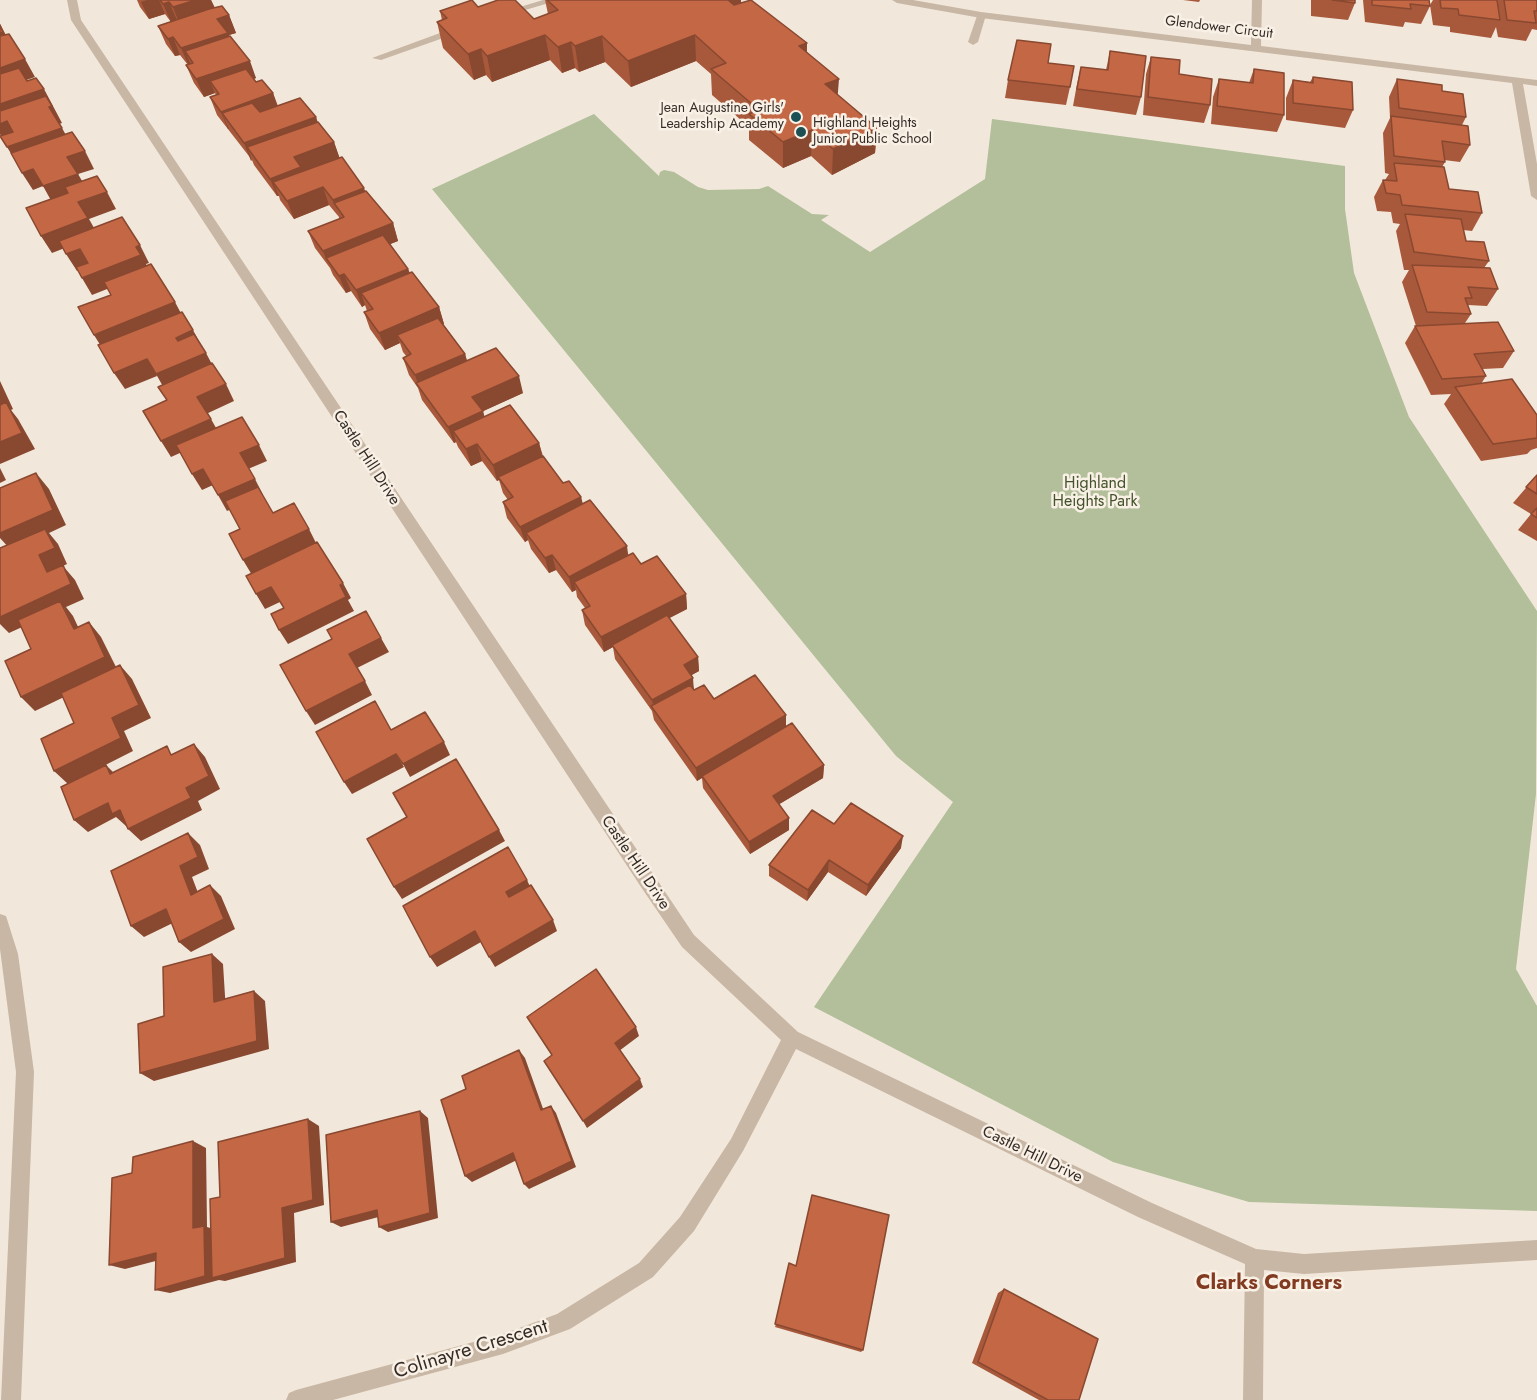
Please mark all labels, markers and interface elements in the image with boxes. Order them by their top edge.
street label: Glendower Circuit [1164,13,1274,43]
place label: Jean Augustine Girls' Leadership Academy [660,101,784,134]
marker: Jean Augustine Girls' Leadership Academy [789,110,803,124]
place label: Highland Heights Junior Public School [813,116,932,148]
marker: Highland Heights Junior Public School [794,125,808,139]
street label: Castle Hill Drive [328,407,404,509]
park label: Highland Heights Park [1053,474,1137,512]
street label: Castle Hill Drive [597,812,673,914]
street label: Castle Hill Drive [979,1122,1085,1188]
district label: Clarks Corners [1196,1271,1342,1297]
street label: Colinayre Crescent [391,1315,551,1385]

